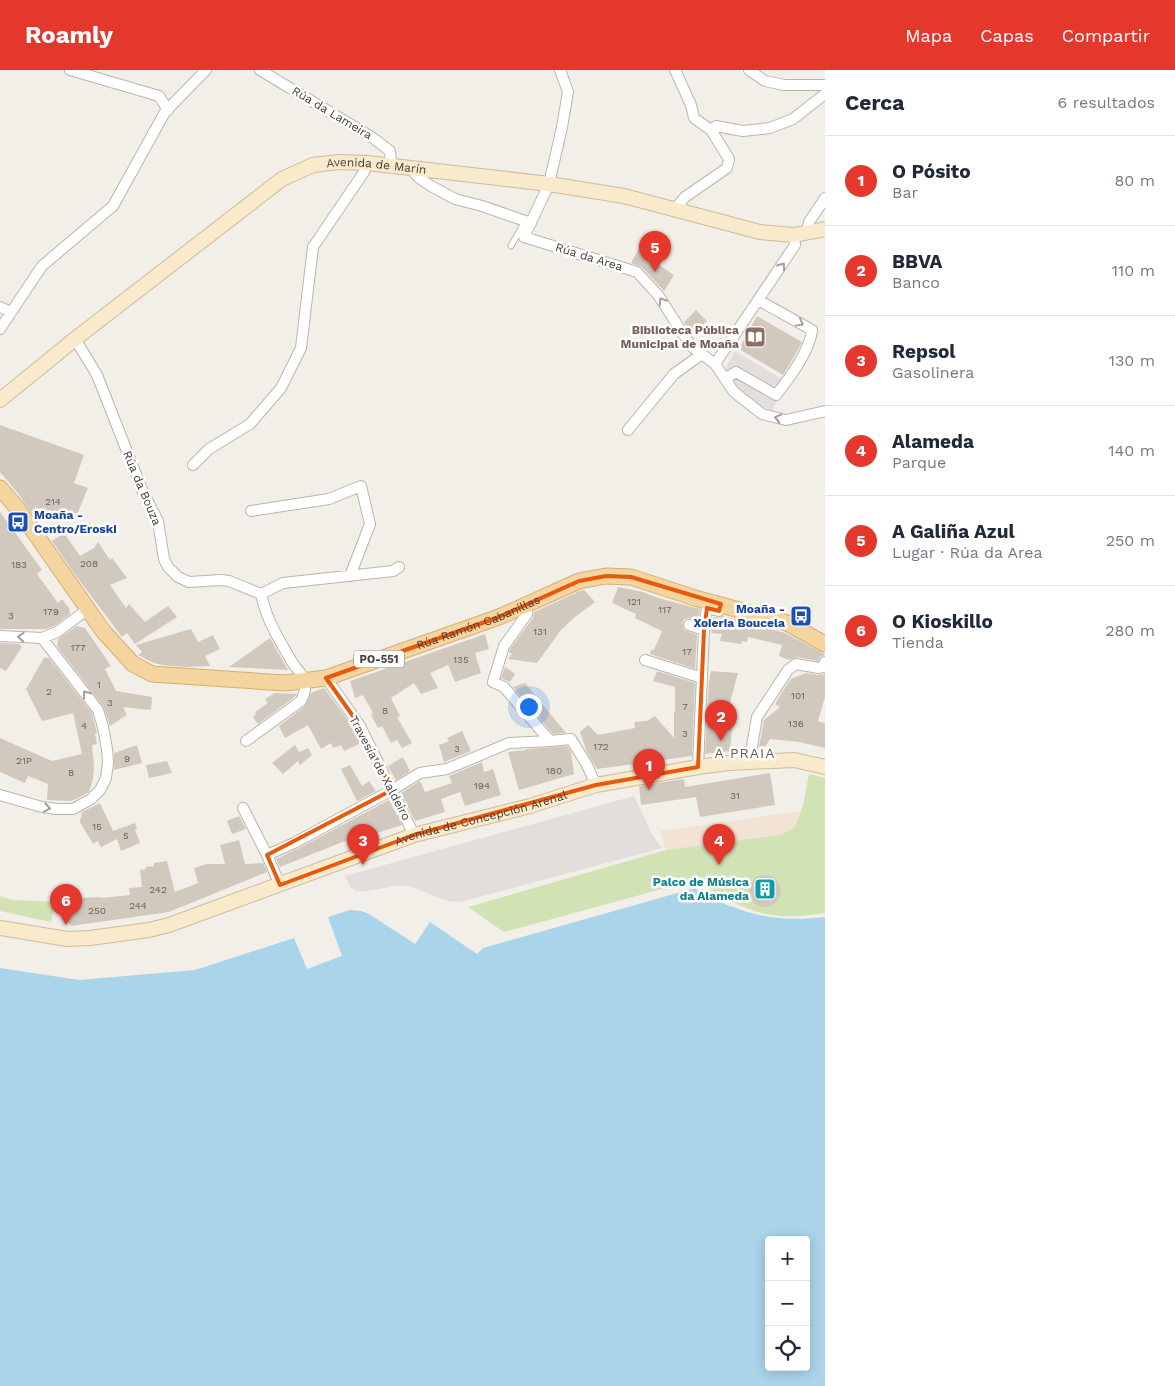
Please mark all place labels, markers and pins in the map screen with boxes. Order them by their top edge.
pin: 5 [639,231,671,272]
place label: Biblioteca Pública Municipal de Moaña [621,323,739,351]
library icon: Biblioteca Pública Municipal de Moaña [743,325,767,349]
place label: Moaña - Centro/Eroski [34,508,117,536]
bus stop icon: Moaña - Centro/Eroski [6,510,30,534]
place label: Moaña - Xoieria Boucela [693,602,785,630]
bus stop icon: Moaña - Xoieria Boucela [789,604,813,628]
pin: 2 [705,700,737,741]
pin: 1 [633,749,665,790]
pin: 3 [347,824,379,865]
pin: 4 [703,824,735,865]
place label: Palco de Música da Alameda [653,875,749,903]
building icon: Palco de Música da Alameda [753,877,777,901]
pin: 6 [50,884,82,925]

